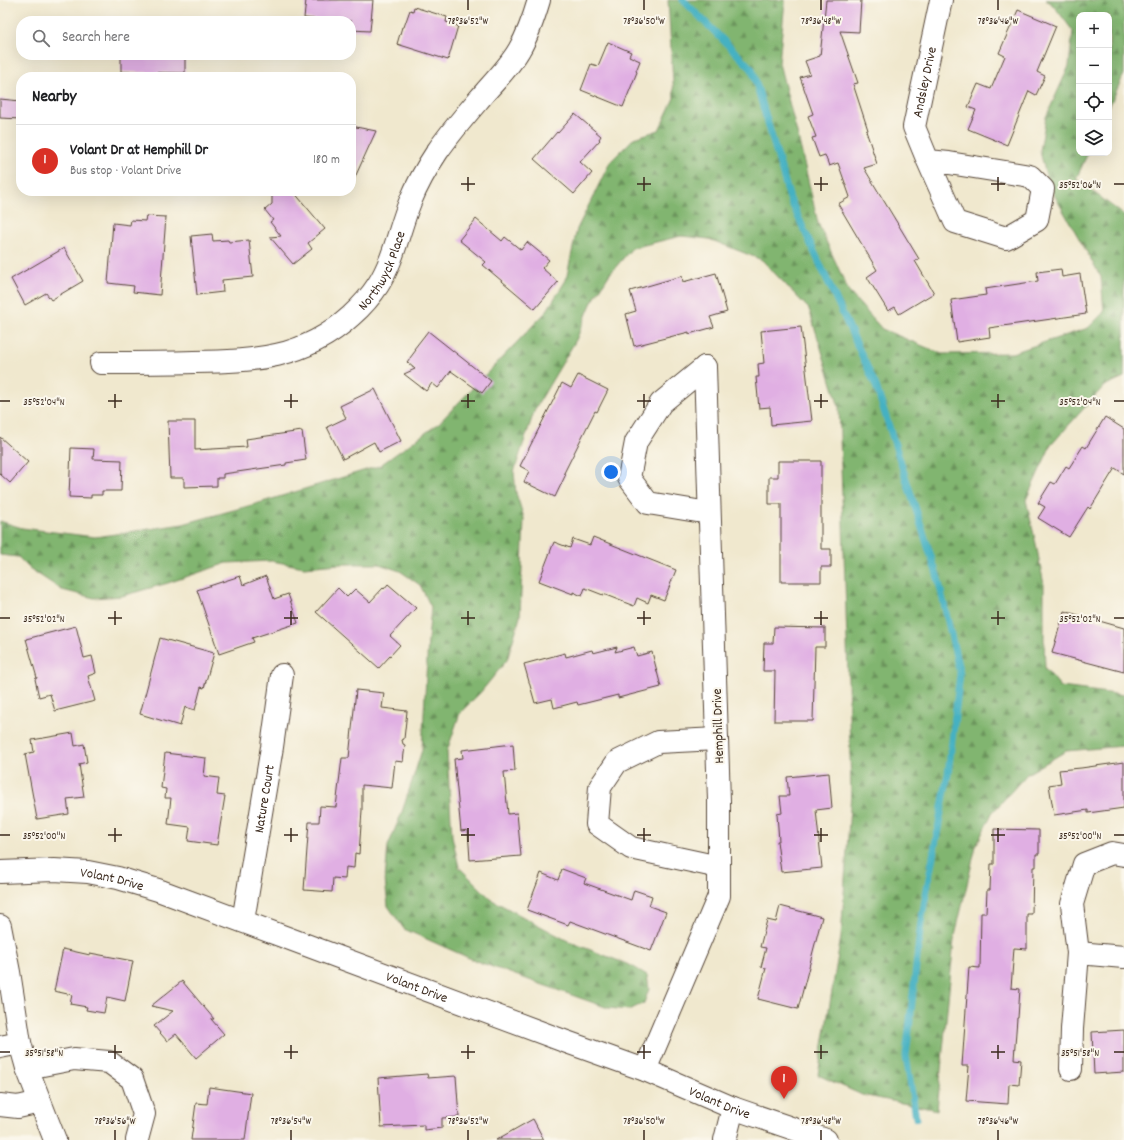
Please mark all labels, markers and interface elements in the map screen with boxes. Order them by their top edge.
map controls [1076,12,1112,156]
button: + [1076,12,1112,48]
text: 78°36'52"W [448,15,489,29]
text: 78°36'50"W [623,15,665,29]
text: 78°36'48"W [801,15,841,29]
text: 78°36'46"W [978,15,1019,29]
search box [16,16,356,60]
icon: search [30,27,52,49]
text: Search here [62,27,130,49]
street label: Andsley Drive [908,45,943,120]
button: − [1076,48,1112,84]
button: locate [1076,84,1112,120]
text: Nearby [32,86,76,110]
button: layers [1076,120,1112,156]
text: Volant Dr at Hemphill Dr [70,140,208,162]
text: 1 [44,151,46,170]
text: 180 m [313,151,340,170]
text: Bus stop · Volant Drive [70,162,181,181]
text: 35°52'06"N [1059,179,1101,193]
street label: Northwyck Place [354,229,412,316]
text: 35°52'04"N [23,396,65,410]
text: 35°52'04"N [1059,396,1101,410]
your location [601,462,621,482]
text: 35°52'02"N [23,613,65,627]
text: 35°52'02"N [1059,613,1101,627]
street label: Hemphill Drive [708,688,730,764]
street label: Nature Court [250,763,281,835]
text: 35°52'00"N [23,830,65,844]
text: 35°52'00"N [1059,830,1101,844]
street label: Volant Drive [80,864,146,897]
street label: Volant Drive [383,968,450,1009]
text: 35°51'58"N [25,1047,63,1061]
text: 35°51'58"N [1061,1047,1099,1061]
pin: 1 [771,1066,797,1099]
street label: Volant Drive [685,1082,753,1125]
text: 78°36'56"W [94,1115,136,1129]
text: 78°36'54"W [271,1115,311,1129]
text: 78°36'52"W [448,1115,489,1129]
text: 78°36'50"W [623,1115,665,1129]
text: 78°36'48"W [801,1115,841,1129]
text: 78°36'46"W [978,1115,1019,1129]

